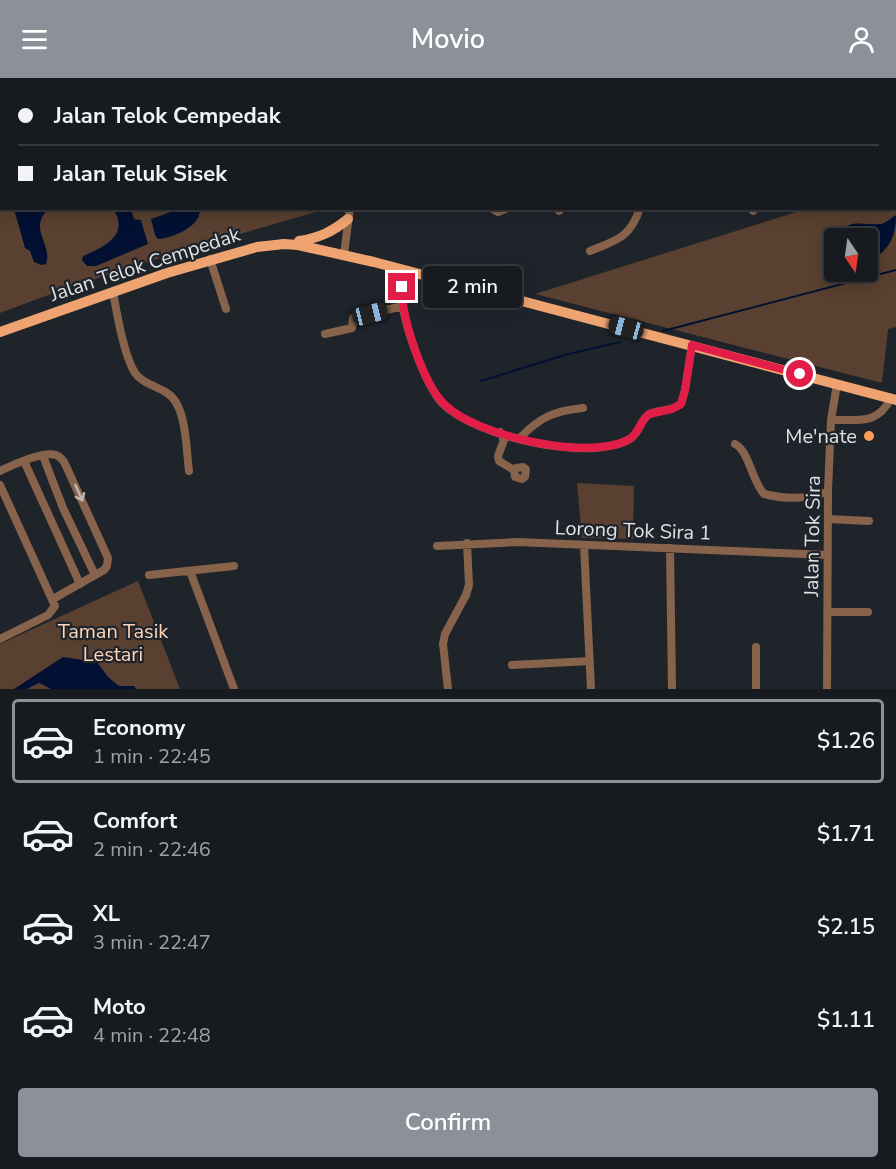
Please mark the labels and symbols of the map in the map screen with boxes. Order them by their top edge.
street label: Jalan Telok Cempedak [46,221,245,308]
north arrow [824,228,878,282]
callout: 2 min [423,266,522,308]
route end [388,273,415,300]
car [350,301,390,327]
car [606,315,646,341]
route start [786,360,813,387]
place label: Me'nate [785,423,857,450]
marker: Me'nate [862,429,876,443]
street label: Jalan Tok Sira [798,475,827,598]
one-way arrow [73,483,85,501]
street label: Lorong Tok Sira 1 [554,514,712,547]
park label: Taman Tasik Lestari [58,618,169,668]

